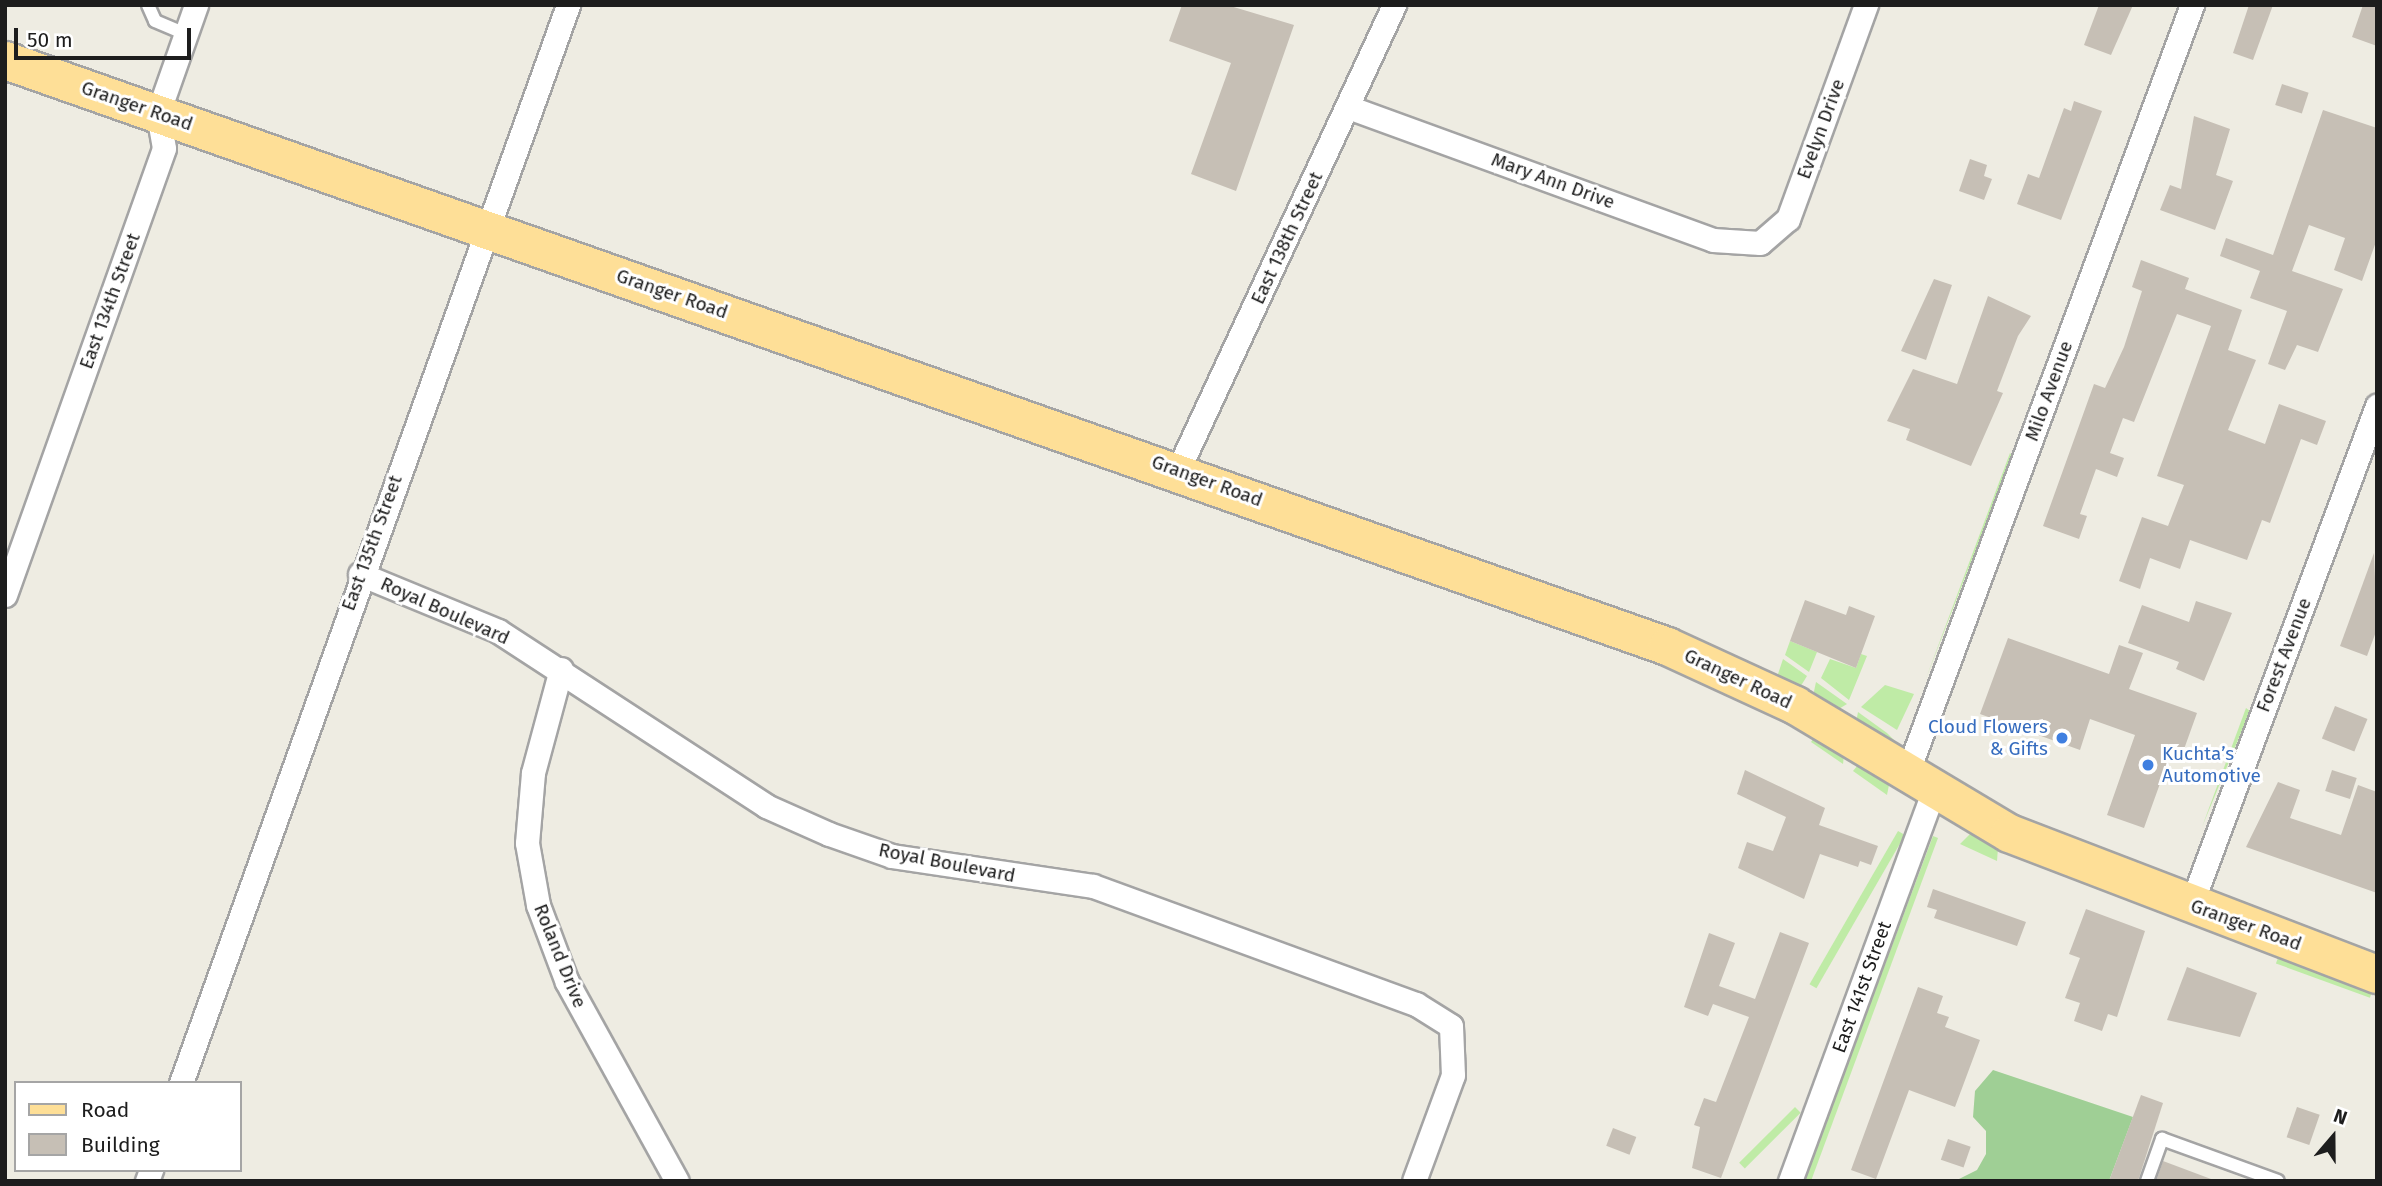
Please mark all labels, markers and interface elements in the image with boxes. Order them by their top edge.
scale bar [18,14,194,58]
text: 50 m [27,27,73,53]
street label: Granger Road [78,76,196,136]
street label: Evelyn Drive [1792,76,1850,182]
street label: Mary Ann Drive [1488,148,1618,214]
street label: East 138th Street [1246,168,1328,308]
street label: East 134th Street [75,230,145,372]
street label: Granger Road [613,264,731,324]
street label: Milo Avenue [2020,338,2078,444]
street label: Granger Road [1148,450,1266,512]
street label: East 135th Street [337,472,407,614]
street label: Royal Boulevard [377,572,513,650]
street label: Forest Avenue [2252,595,2316,715]
street label: Granger Road [1681,644,1795,714]
place label: Cloud Flowers & Gifts [1928,716,2048,760]
marker: Cloud Flowers & Gifts [2054,730,2070,746]
place label: Kuchta’s Automotive [2162,743,2261,787]
marker: Kuchta’s Automotive [2140,757,2156,773]
street label: Royal Boulevard [877,839,1017,887]
street label: Granger Road [2187,894,2305,956]
street label: Roland Drive [529,901,591,1011]
street label: East 141st Street [1828,918,1896,1056]
legend [14,1081,242,1172]
text: Road [81,1097,129,1123]
north arrow [2298,1102,2368,1172]
text: N [2330,1104,2350,1130]
text: Building [81,1132,160,1158]

